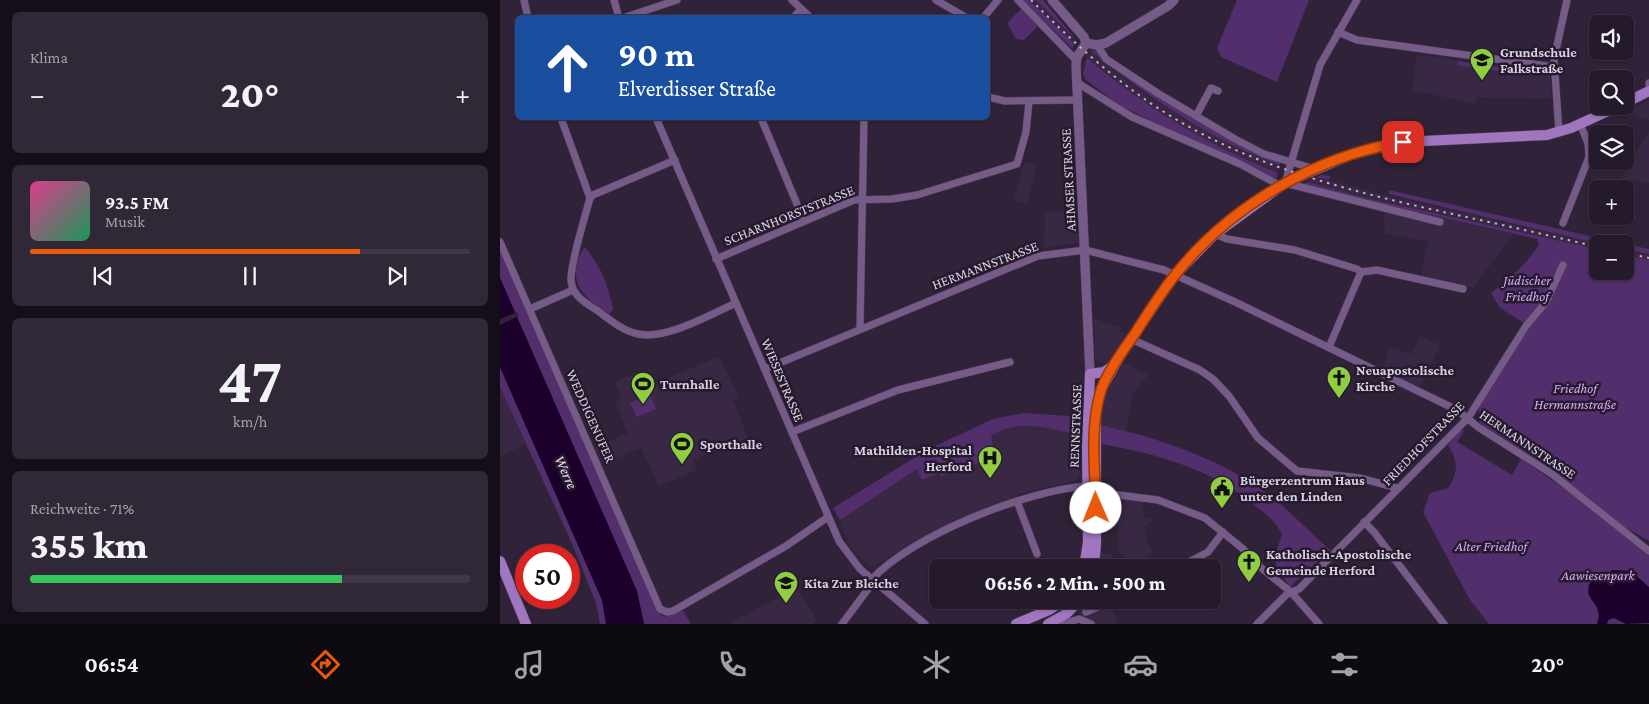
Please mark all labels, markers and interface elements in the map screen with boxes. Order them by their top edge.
map controls [1589,15,1634,280]
button: sound [1589,15,1634,60]
icon: ahead [535,35,600,100]
text: 90 m [618,35,695,74]
place label: Grundschule Falkstraße [1500,44,1577,76]
school or university icon: Grundschule Falkstraße [1469,47,1495,81]
text: Klima [30,49,68,66]
button: search [1589,70,1634,115]
text: 20° [221,73,279,115]
text: Elverdisser Straße [618,76,776,101]
text: − [30,79,45,110]
text: + [455,79,470,110]
pin [1382,121,1424,163]
button: layers [1589,125,1634,170]
street label: AHMSER STRASSE [1057,128,1079,232]
icon: arrive [1389,128,1417,156]
button: + [1589,180,1634,225]
street label: SCHARNHORSTSTRASSE [721,181,857,248]
text: 93.5 FM [105,192,169,213]
text: Musik [105,213,145,230]
button: − [1589,235,1634,280]
street label: HERMANNSTRASSE [930,237,1041,293]
icon: previous [89,262,117,290]
icon: pause [236,262,264,290]
icon: next [383,262,411,290]
park label: Jüdischer Friedhof [1500,272,1552,304]
street label: WIESESTRASSE [758,336,808,424]
text: 47 [218,344,282,416]
place label: Neuapostolische Kirche [1356,362,1455,394]
church icon: Neuapostolische Kirche [1326,365,1352,399]
street label: WEDDIGENUFER [563,367,619,465]
sports icon: Turnhalle [630,371,656,405]
place label: Turnhalle [660,376,720,392]
park label: Friedhof Hermannstraße [1534,380,1617,412]
street label: RENNSTRASSE [1066,383,1084,468]
street label: FRIEDHOFSTRASSE [1379,397,1468,489]
street label: HERMANNSTRASSE [1477,406,1579,482]
text: km/h [233,413,267,430]
sports icon: Sporthalle [669,431,695,465]
place label: Sporthalle [700,436,763,452]
place label: Mathilden-Hospital Herford [854,442,972,474]
hospital icon: Mathilden-Hospital Herford [977,445,1003,479]
water label: Werre [552,453,580,491]
place label: Bürgerzentrum Haus unter den Linden [1240,472,1365,504]
public building icon: Bürgerzentrum Haus unter den Linden [1209,475,1235,509]
position arrow [1069,481,1121,533]
text: Reichweite · 71% [30,500,134,517]
text: 355 km [30,524,148,566]
park label: Alter Friedhof [1454,538,1529,554]
speed limit sign: 50 [515,544,580,609]
place label: Katholisch-Apostolische Gemeinde Herford [1266,546,1412,578]
church icon: Katholisch-Apostolische Gemeinde Herford [1236,549,1262,583]
park label: Aawiesenpark [1560,567,1636,583]
school or university icon: Kita Zur Bleiche [773,570,799,604]
text: 06:56 · 2 Min. · 500 m [985,573,1165,594]
place label: Kita Zur Bleiche [804,575,899,591]
icon: directions [308,647,343,682]
icon: music [512,647,547,682]
icon: phone [715,647,750,682]
icon: climate [919,647,954,682]
icon: car [1123,647,1158,682]
icon: filters [1327,647,1362,682]
text: 06:54 [84,652,139,677]
text: 20° [1531,652,1564,677]

